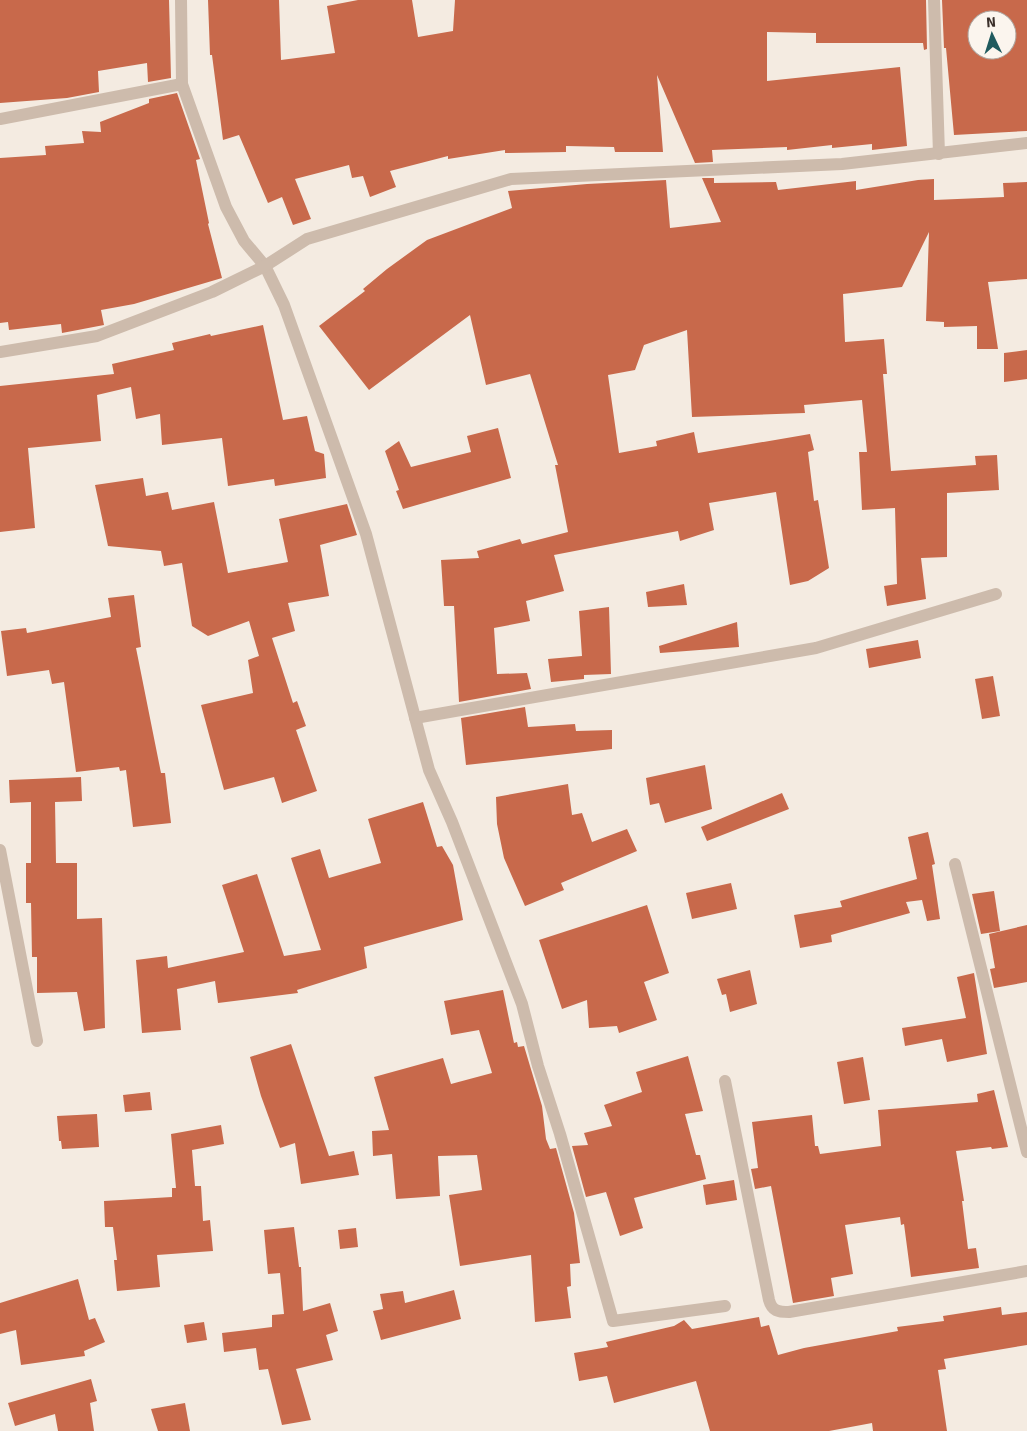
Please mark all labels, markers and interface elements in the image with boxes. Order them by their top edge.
north arrow [967,10,1017,60]
text: N [986,14,997,31]

